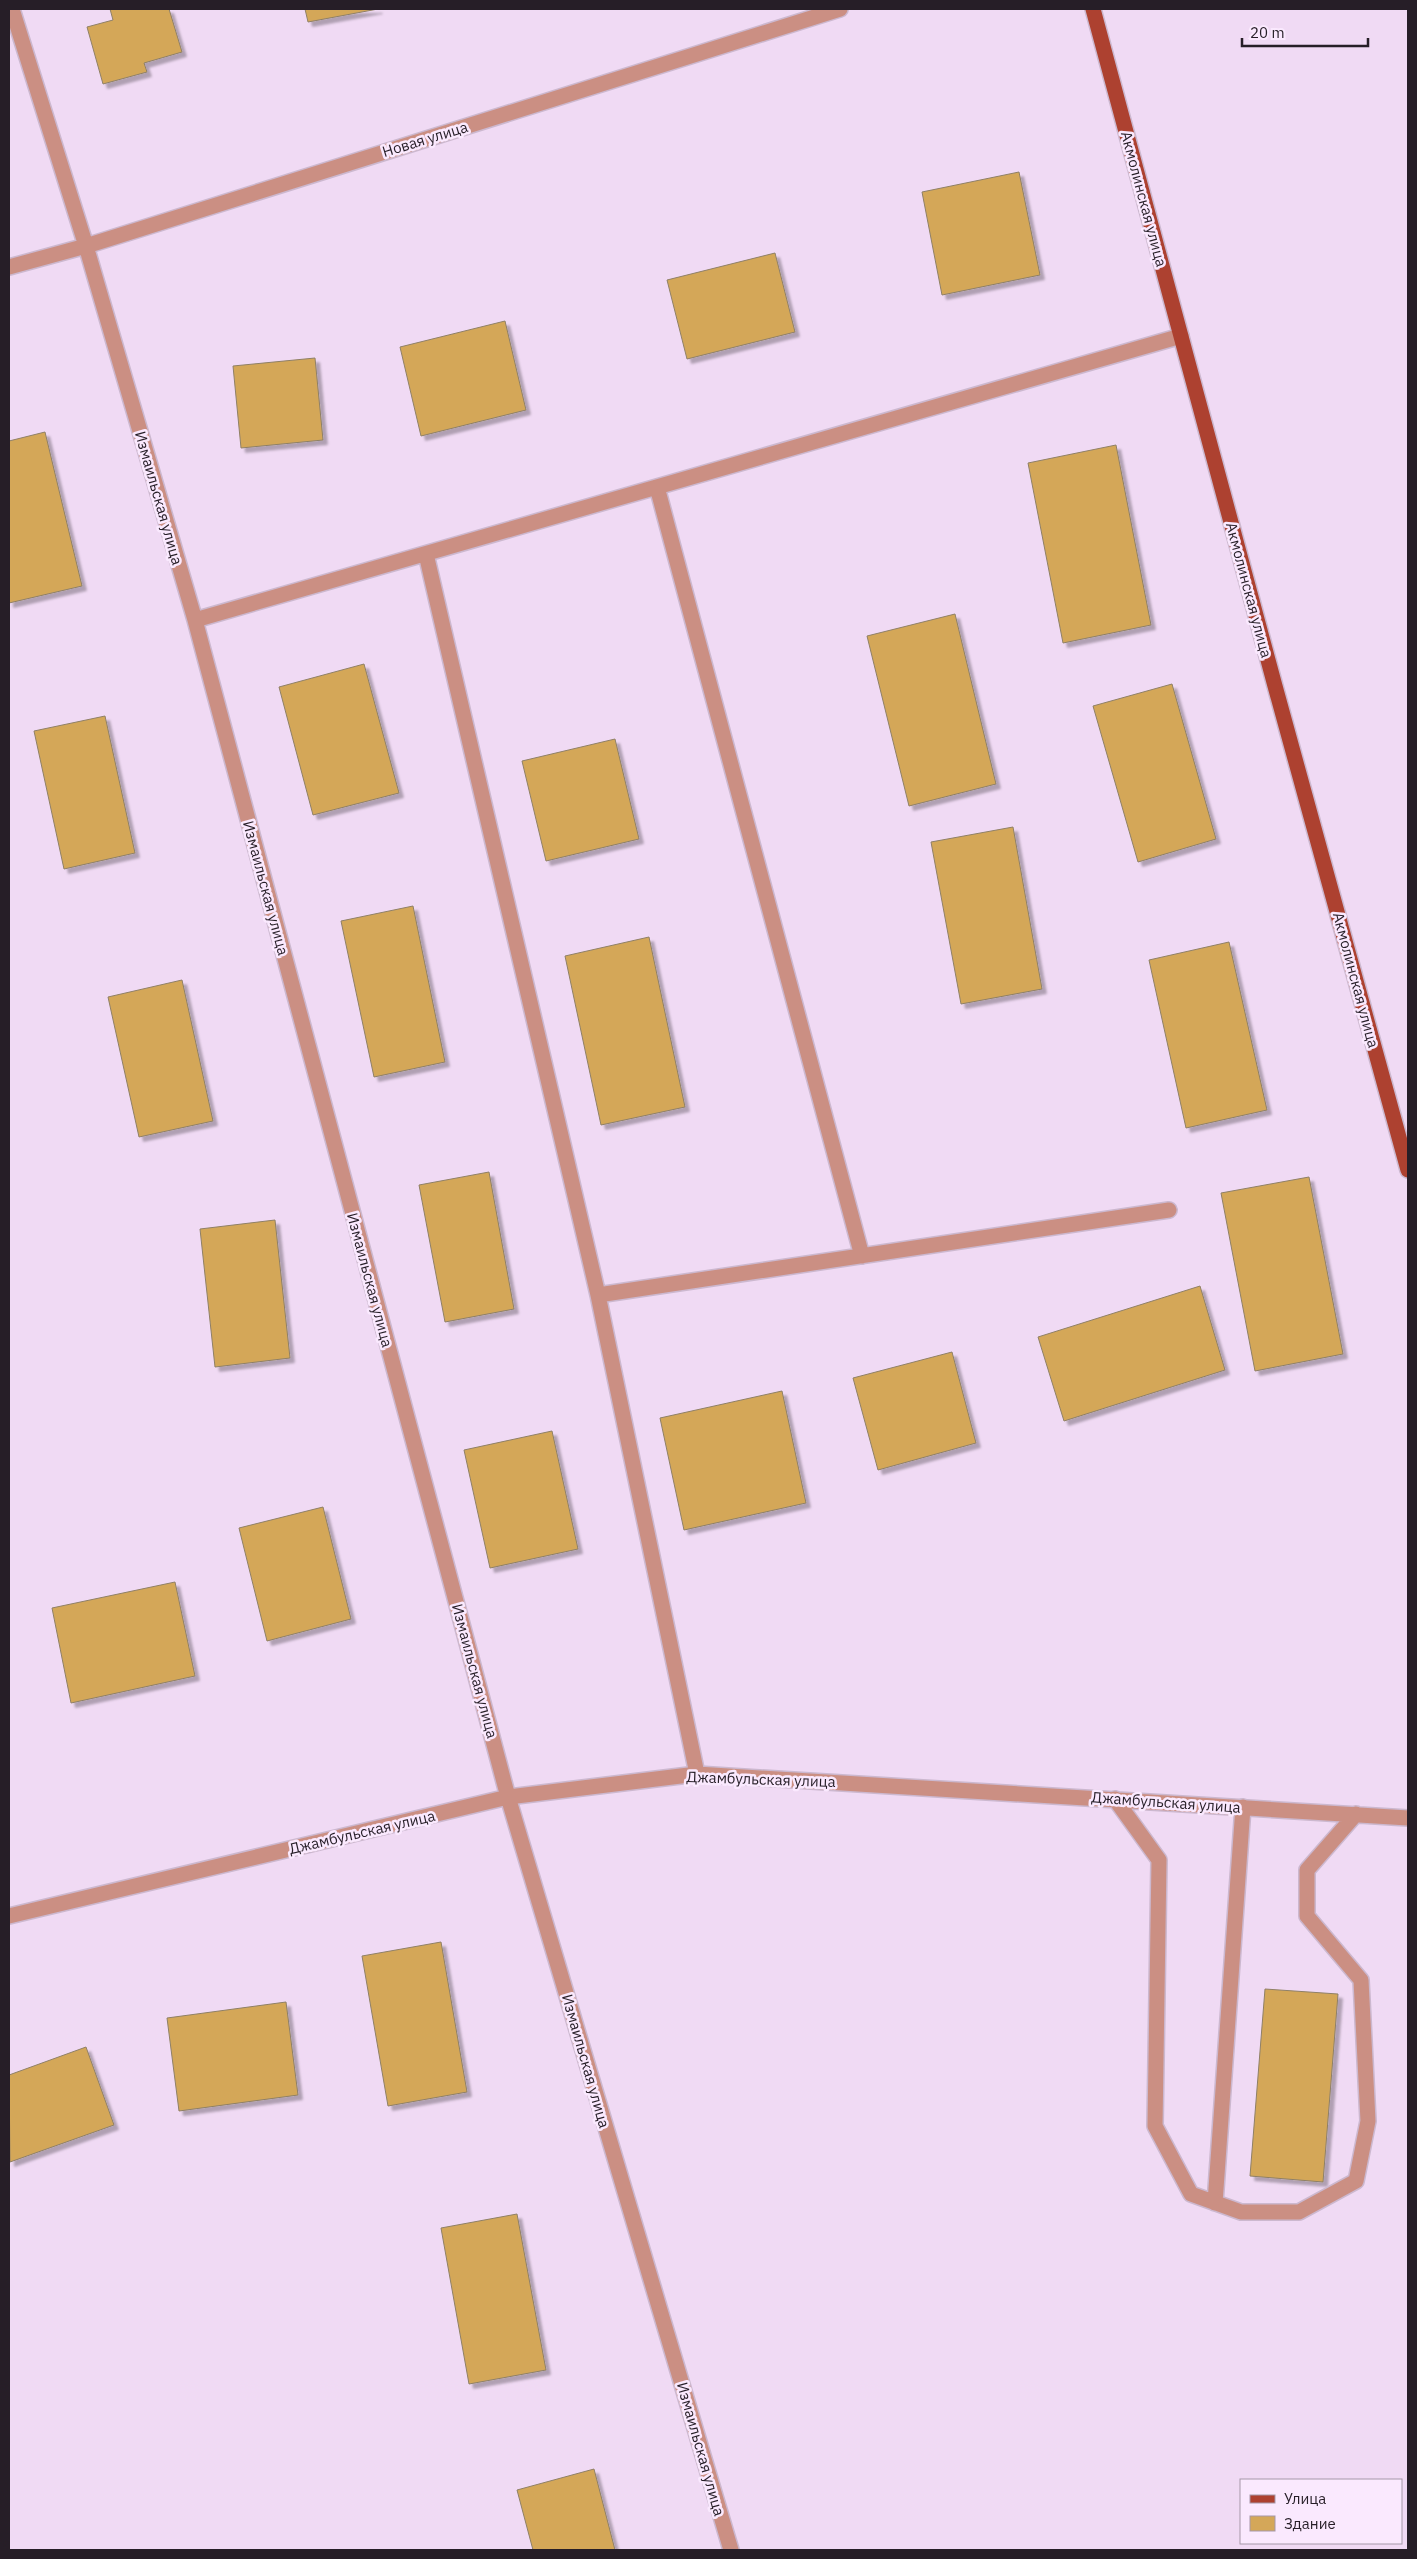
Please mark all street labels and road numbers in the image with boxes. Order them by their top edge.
street label: Новая улица [380,117,470,161]
street label: Акмолинская улица [1117,129,1171,269]
street label: Измаильская улица [131,429,187,567]
street label: Акмолинская улица [1222,520,1276,660]
street label: Измаильская улица [239,819,293,957]
street label: Акмолинская улица [1329,910,1383,1050]
street label: Измаильская улица [343,1211,397,1349]
street label: Измаильская улица [448,1602,502,1740]
street label: Джамбульская улица [686,1767,836,1791]
street label: Джамбульская улица [1091,1787,1241,1817]
street label: Джамбульская улица [287,1806,437,1858]
street label: Измаильская улица [558,1992,614,2130]
street label: Измаильская улица [673,2380,729,2518]

